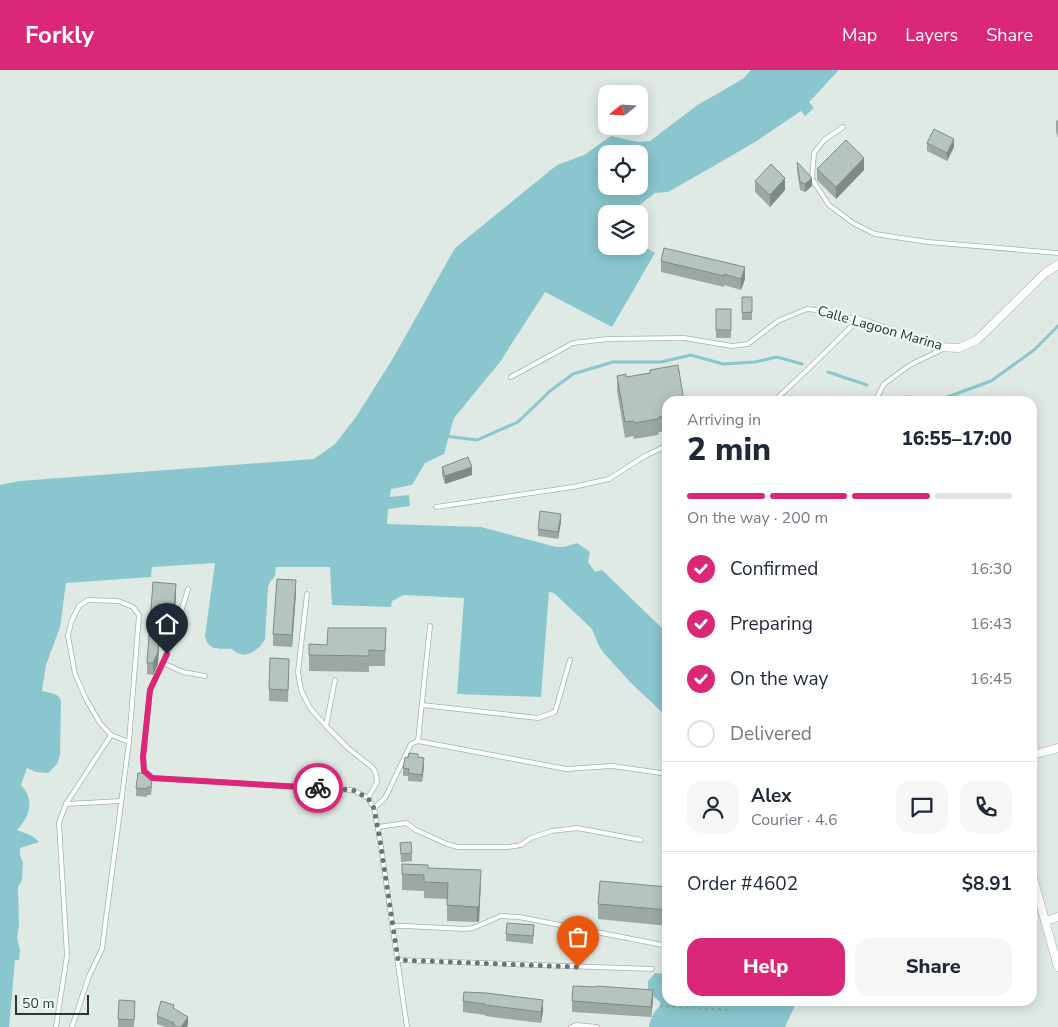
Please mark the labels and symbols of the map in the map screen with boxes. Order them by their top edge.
north arrow [598,85,648,135]
street label: Calle Lagoon Marina [815,301,945,355]
pin [146,603,188,654]
courier [293,763,343,813]
pin [557,916,599,967]
scale bar [15,992,89,1015]

